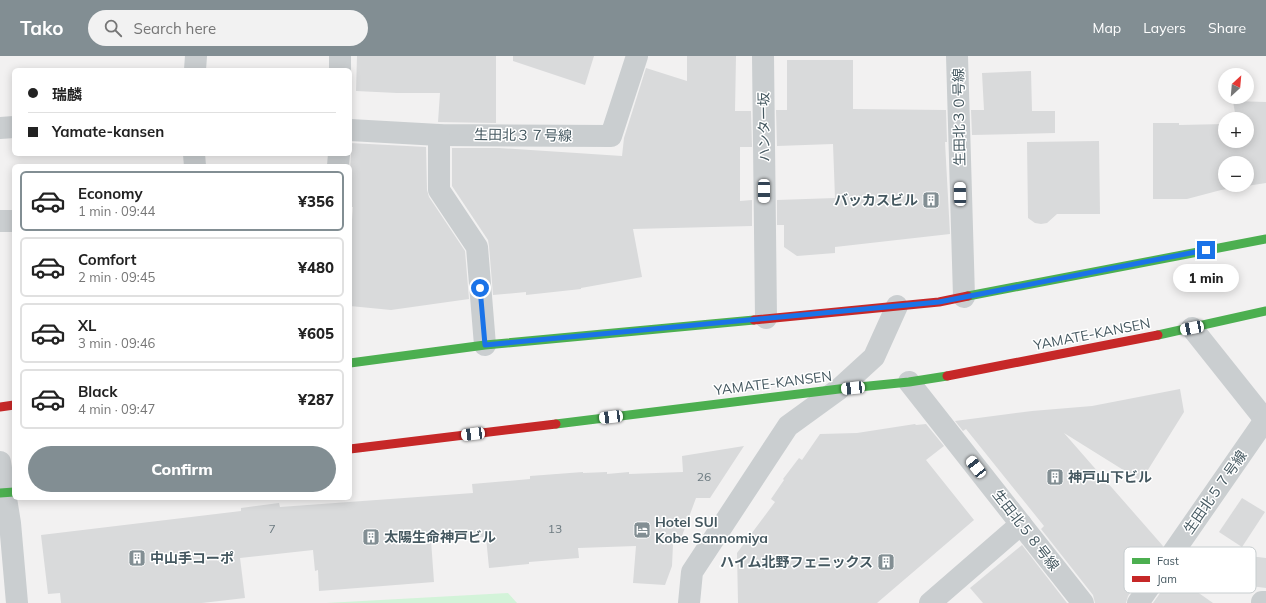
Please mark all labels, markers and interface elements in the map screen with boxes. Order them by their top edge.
search box [88,10,368,46]
text: Tako [20,16,64,40]
icon: search [102,17,124,39]
text: Search here [134,19,216,38]
text: Map [1092,19,1121,37]
text: Layers [1143,19,1186,37]
text: Share [1208,19,1246,37]
street label: 生田北３０号線 [949,68,969,166]
north arrow [1218,68,1254,104]
map controls [1218,68,1254,192]
text: 瑞麟 [52,85,82,104]
street label: ハンター坂 [754,92,774,162]
button: + [1218,112,1254,148]
text: Yamate-kansen [52,122,164,141]
street label: 生田北３７号線 [474,125,572,145]
button: − [1218,156,1254,192]
car [758,179,770,203]
car [954,182,966,206]
icon: car [30,183,66,219]
text: Economy [78,184,143,203]
building icon: バッカスビル [921,190,941,210]
place label: バッカスビル [834,191,918,209]
text: ¥356 [298,192,334,211]
text: 1 min · 09:44 [78,203,155,219]
route end [1197,241,1215,259]
icon: car [30,249,66,285]
text: Comfort [78,250,136,269]
text: ¥480 [298,258,334,277]
callout: 1 min [1173,264,1239,292]
text: 2 min · 09:45 [78,269,155,285]
text: 1 min [1189,270,1223,286]
route start [471,279,489,297]
street label: YAMATE-KANSEN [1031,314,1152,354]
icon: car [30,315,66,351]
text: XL [78,316,96,335]
car [1179,320,1205,336]
text: ¥605 [298,324,334,343]
text: 3 min · 09:46 [78,335,155,351]
street label: YAMATE-KANSEN [712,367,833,399]
icon: car [30,381,66,417]
car [840,381,866,395]
text: Black [78,382,117,401]
text: ¥287 [298,390,334,409]
text: 4 min · 09:47 [78,401,155,417]
car [598,410,624,424]
car [460,427,486,441]
button: Confirm [28,446,336,492]
street label: 生田北５７号線 [1180,447,1250,537]
car [964,454,988,480]
building icon: 神戸山下ビル [1045,467,1065,487]
place label: 神戸山下ビル [1068,468,1152,486]
house number: 26 [697,469,711,484]
street label: 生田北５８号線 [989,486,1063,574]
place label: Hotel SUI Kobe Sannomiya [655,513,768,547]
hotel icon: Hotel SUI Kobe Sannomiya [632,520,652,540]
house number: 7 [268,521,276,536]
house number: 13 [548,521,562,536]
building icon: 太陽生命神戸ビル [361,527,381,547]
place label: 太陽生命神戸ビル [384,528,496,546]
legend [1124,547,1256,593]
building icon: 中山手コーポ [127,548,147,568]
place label: 中山手コーポ [150,549,234,567]
building icon: ハイム北野フェニックス [876,552,896,572]
place label: ハイム北野フェニックス [720,553,873,571]
text: Fast [1157,554,1179,568]
text: Jam [1157,572,1177,586]

